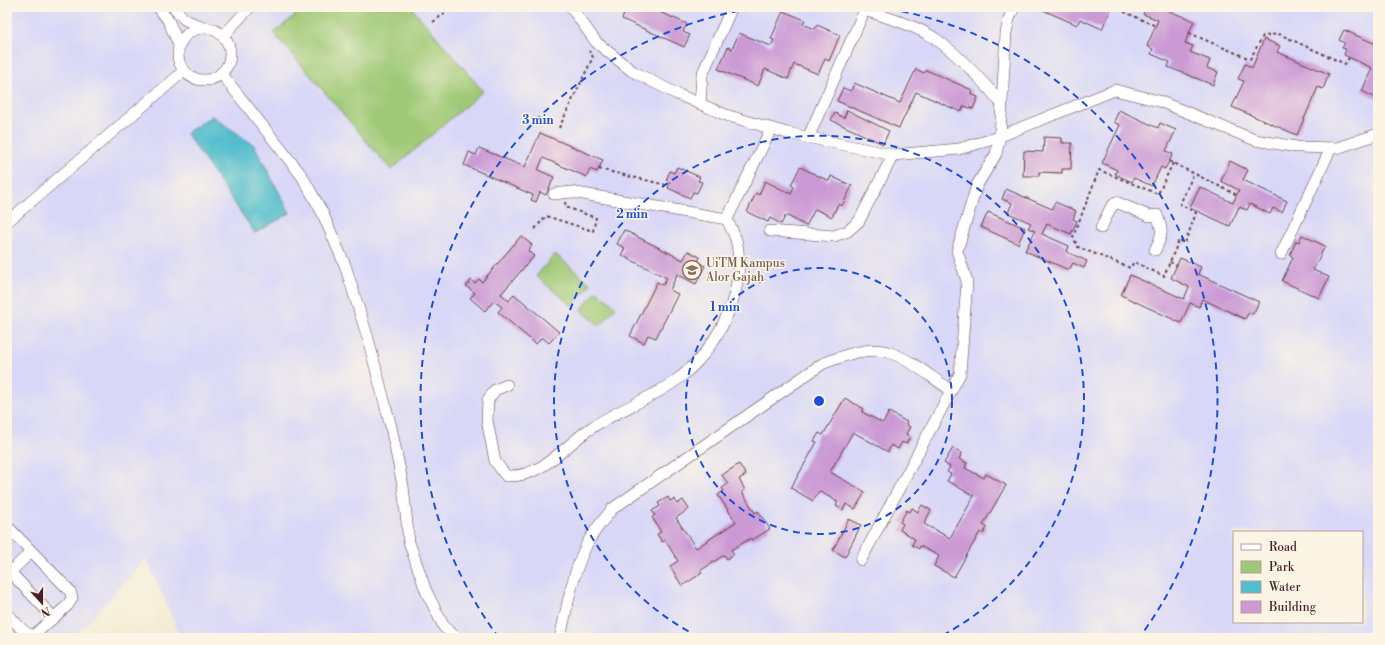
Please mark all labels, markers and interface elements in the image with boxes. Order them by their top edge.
text: 3 min [522,113,554,128]
text: 2 min [616,207,648,222]
place label: UiTM Kampus Alor Gajah [705,256,785,285]
school or university icon: UiTM Kampus Alor Gajah [681,259,703,281]
text: 1 min [710,300,741,315]
centre of rings [812,394,826,408]
legend [1233,531,1363,623]
text: Road [1269,540,1297,555]
text: Park [1269,560,1295,575]
text: Water [1268,580,1301,595]
north arrow [22,583,62,623]
text: Building [1268,600,1317,615]
text: N [38,603,52,620]

